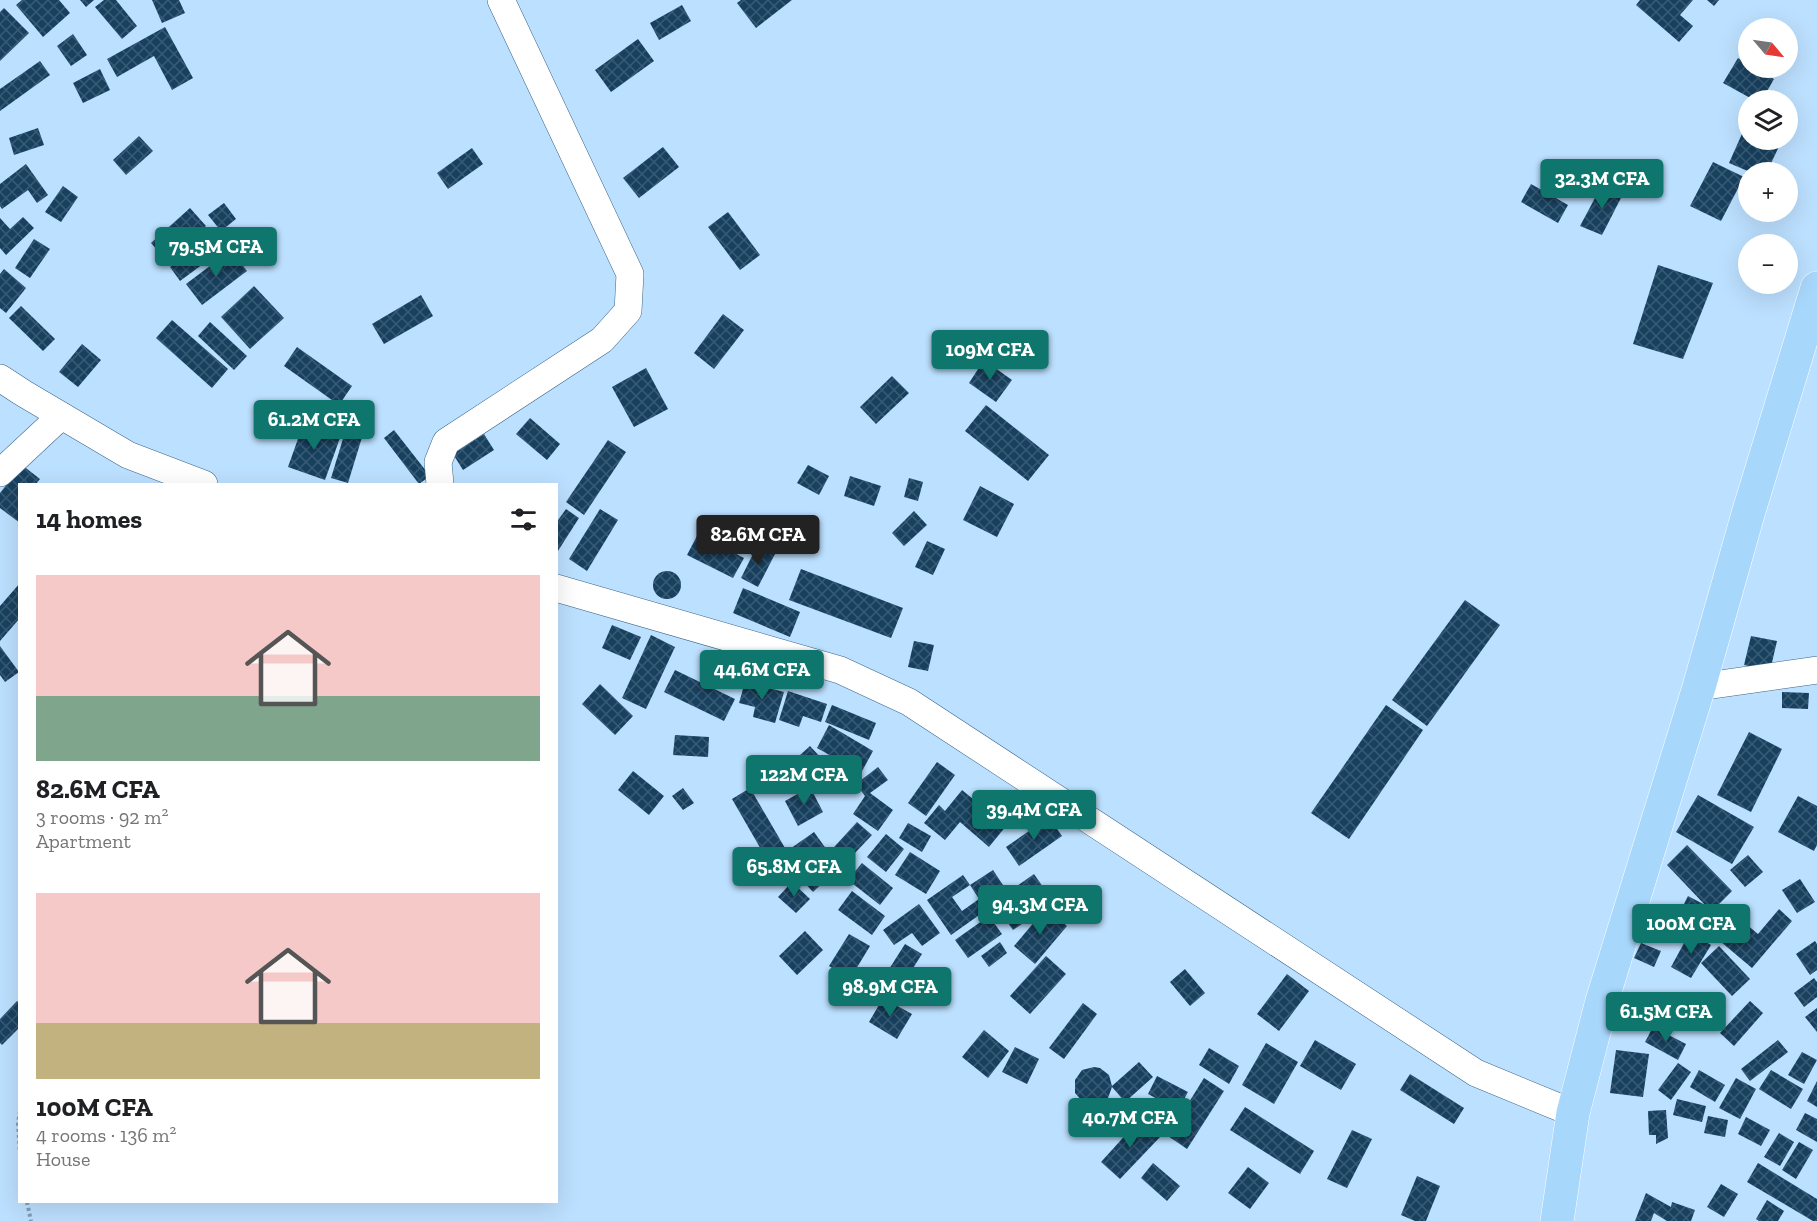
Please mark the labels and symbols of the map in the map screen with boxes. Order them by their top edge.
north arrow [1738,18,1798,78]
pin: 32.3M CFA [1533,159,1671,210]
pin: 79.5M CFA [147,227,285,278]
pin: 109M CFA [928,330,1052,381]
pin: 61.2M CFA [245,400,383,451]
pin: 82.6M CFA [689,515,827,566]
pin: 44.6M CFA [693,650,831,701]
pin: 122M CFA [742,755,866,806]
pin: 39.4M CFA [965,790,1103,841]
pin: 65.8M CFA [725,847,863,898]
pin: 94.3M CFA [971,885,1109,936]
pin: 100M CFA [1629,904,1753,955]
pin: 98.9M CFA [821,967,959,1018]
pin: 61.5M CFA [1597,992,1735,1043]
pin: 40.7M CFA [1061,1098,1199,1149]

